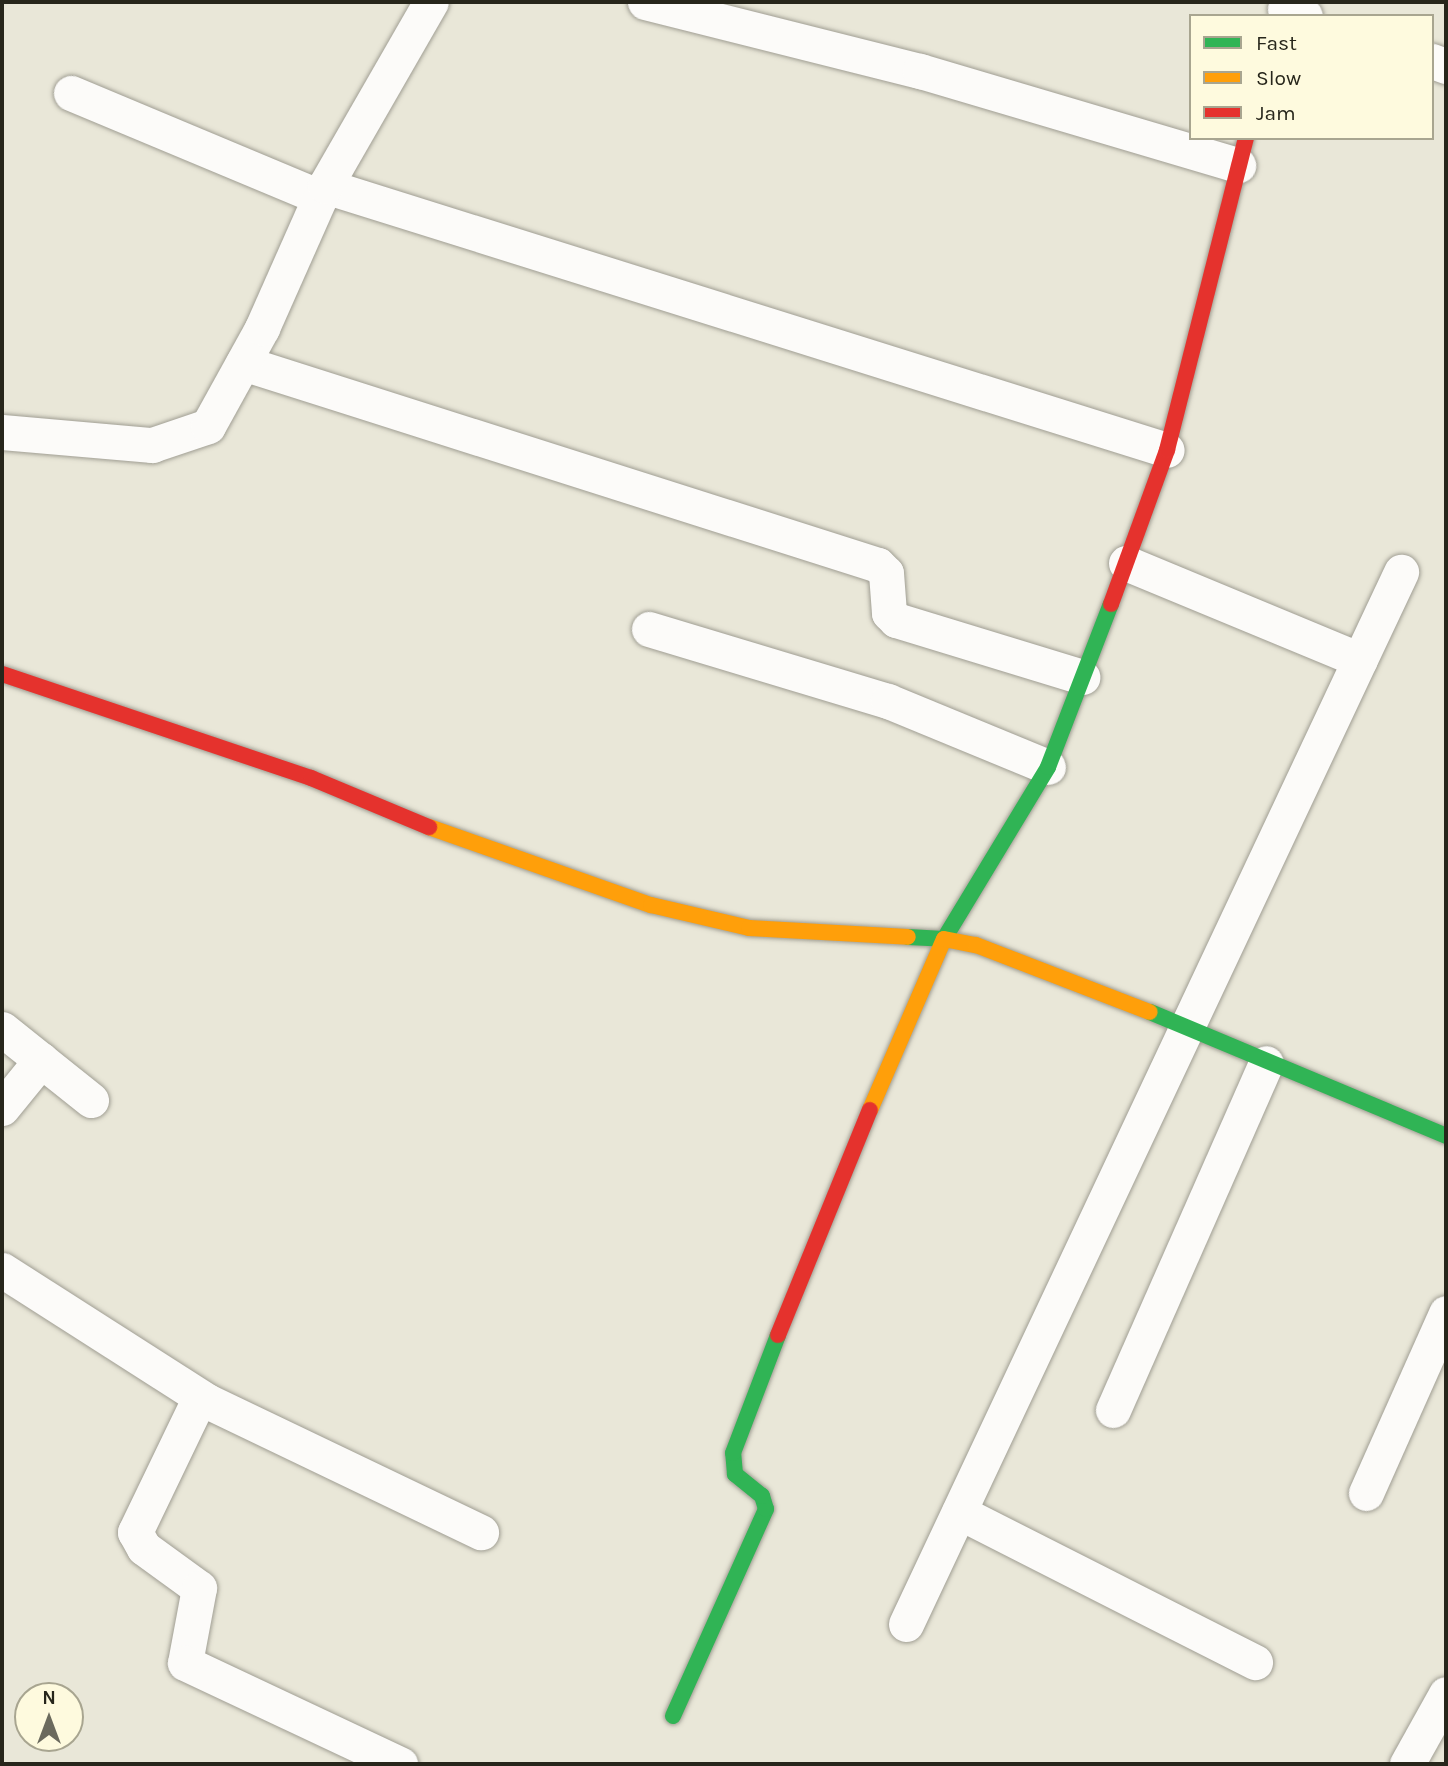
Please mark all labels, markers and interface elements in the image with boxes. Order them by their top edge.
legend [1189,14,1434,140]
text: Fast [1256,31,1297,55]
text: Slow [1256,66,1301,90]
text: Jam [1256,101,1296,125]
north arrow [14,1682,84,1752]
text: N [42,1687,56,1709]

